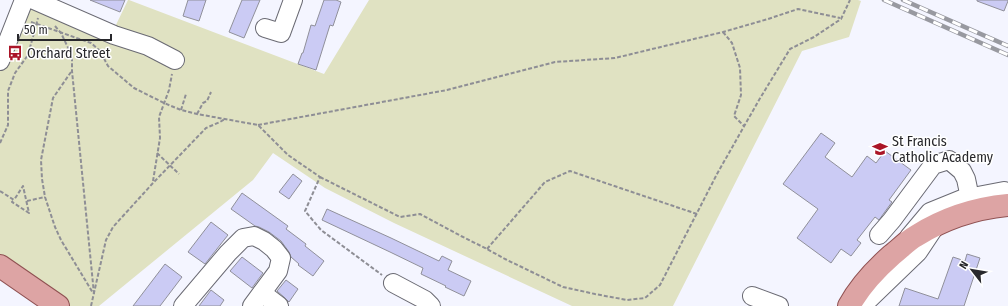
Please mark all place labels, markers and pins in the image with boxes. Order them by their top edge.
bus stop icon: Orchard Street [6,44,24,62]
place label: Orchard Street [27,45,111,62]
place label: St Francis Catholic Academy [892,133,994,166]
school or university icon: St Francis Catholic Academy [871,140,889,158]

